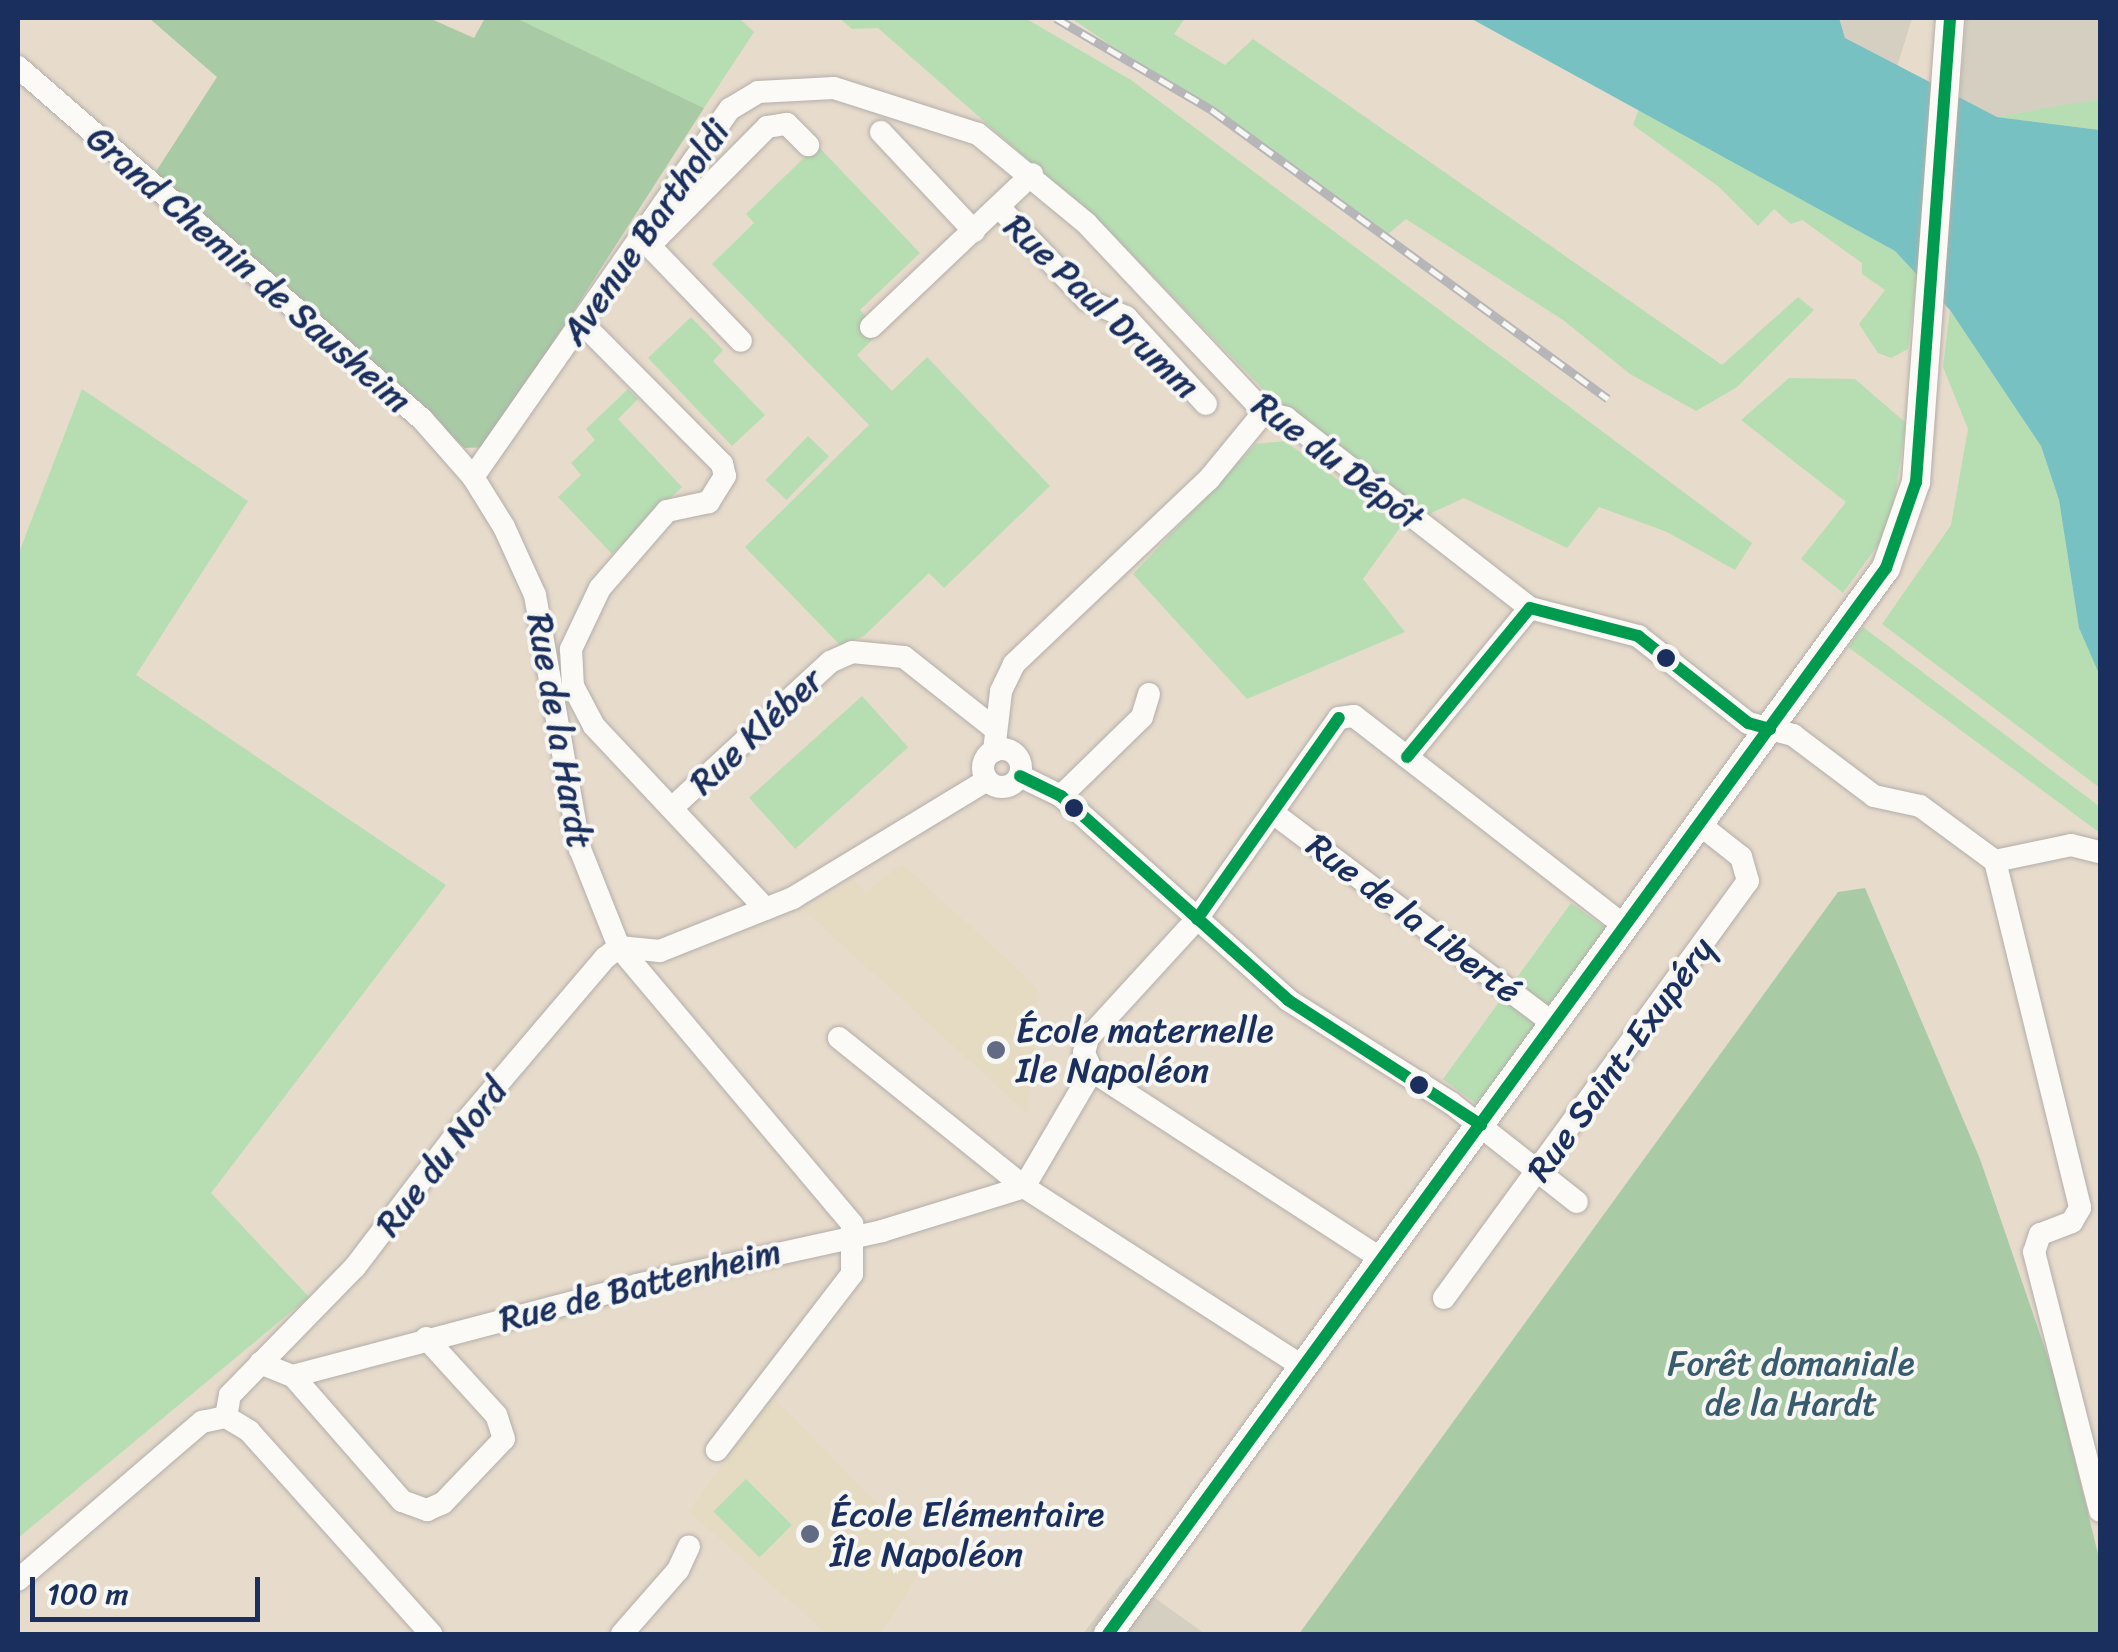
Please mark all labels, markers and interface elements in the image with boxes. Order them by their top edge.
street label: Avenue Bartholdi [552,112,738,352]
street label: Grand Chemin de Sausheim [79,117,419,421]
street label: Rue Paul Drumm [996,205,1208,407]
street label: Rue du Dépôt [1244,383,1432,539]
street label: Rue de la Hardt [519,610,601,852]
unlabelled marker [1656,648,1676,668]
street label: Rue Kléber [680,659,832,803]
unlabelled marker [1064,798,1084,818]
street label: Rue de la Liberté [1298,823,1530,1013]
street label: Rue Saint-Exupéry [1517,929,1723,1189]
place label: École maternelle Ile Napoléon [1016,1009,1273,1091]
marker: École maternelle Ile Napoléon [985,1039,1007,1061]
street label: Rue du Nord [367,1070,515,1244]
unlabelled marker [1409,1075,1429,1095]
street label: Rue de Battenheim [494,1230,786,1340]
park label: Forêt domaniale de la Hardt [1667,1342,1915,1424]
place label: École Elémentaire Île Napoléon [830,1493,1108,1575]
marker: École Elémentaire Île Napoléon [799,1523,821,1545]
scale bar [35,1557,265,1619]
text: 100 m [47,1567,129,1621]

